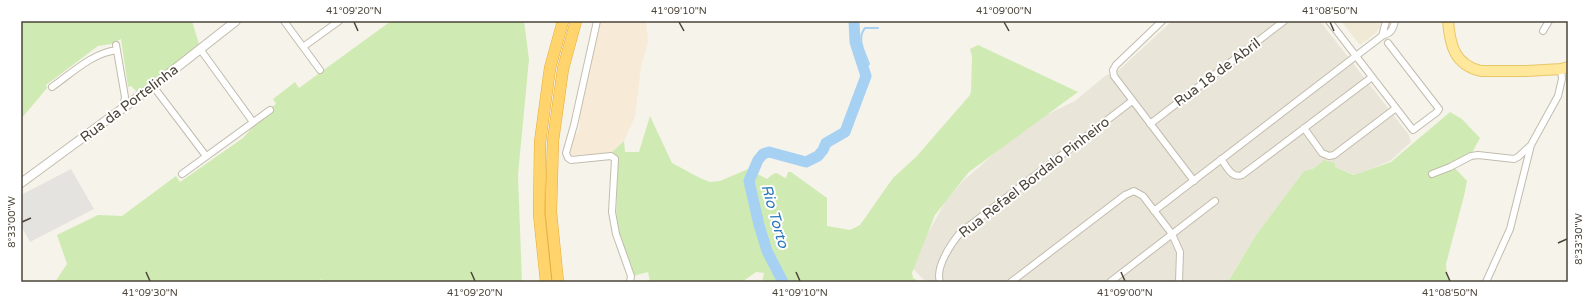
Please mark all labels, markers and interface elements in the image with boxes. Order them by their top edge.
text: 41°09'20"N [326,5,382,17]
text: 41°09'10"N [651,5,707,17]
text: 41°09'00"N [976,5,1032,17]
text: 41°08'50"N [1302,5,1358,17]
street label: Rua 18 de Abril [1171,35,1264,110]
street label: Rua da Portelinha [77,61,182,146]
street label: Rua Refael Bordalo Pinheiro [956,113,1113,241]
water label: Rio Torto [757,182,793,251]
text: 8°33'00"W [6,196,18,248]
text: 8°33'30"W [1573,213,1585,265]
text: 41°09'30"N [122,287,178,299]
text: 41°09'20"N [447,287,503,299]
text: 41°09'10"N [772,287,828,299]
text: 41°09'00"N [1097,287,1153,299]
text: 41°08'50"N [1422,287,1478,299]

